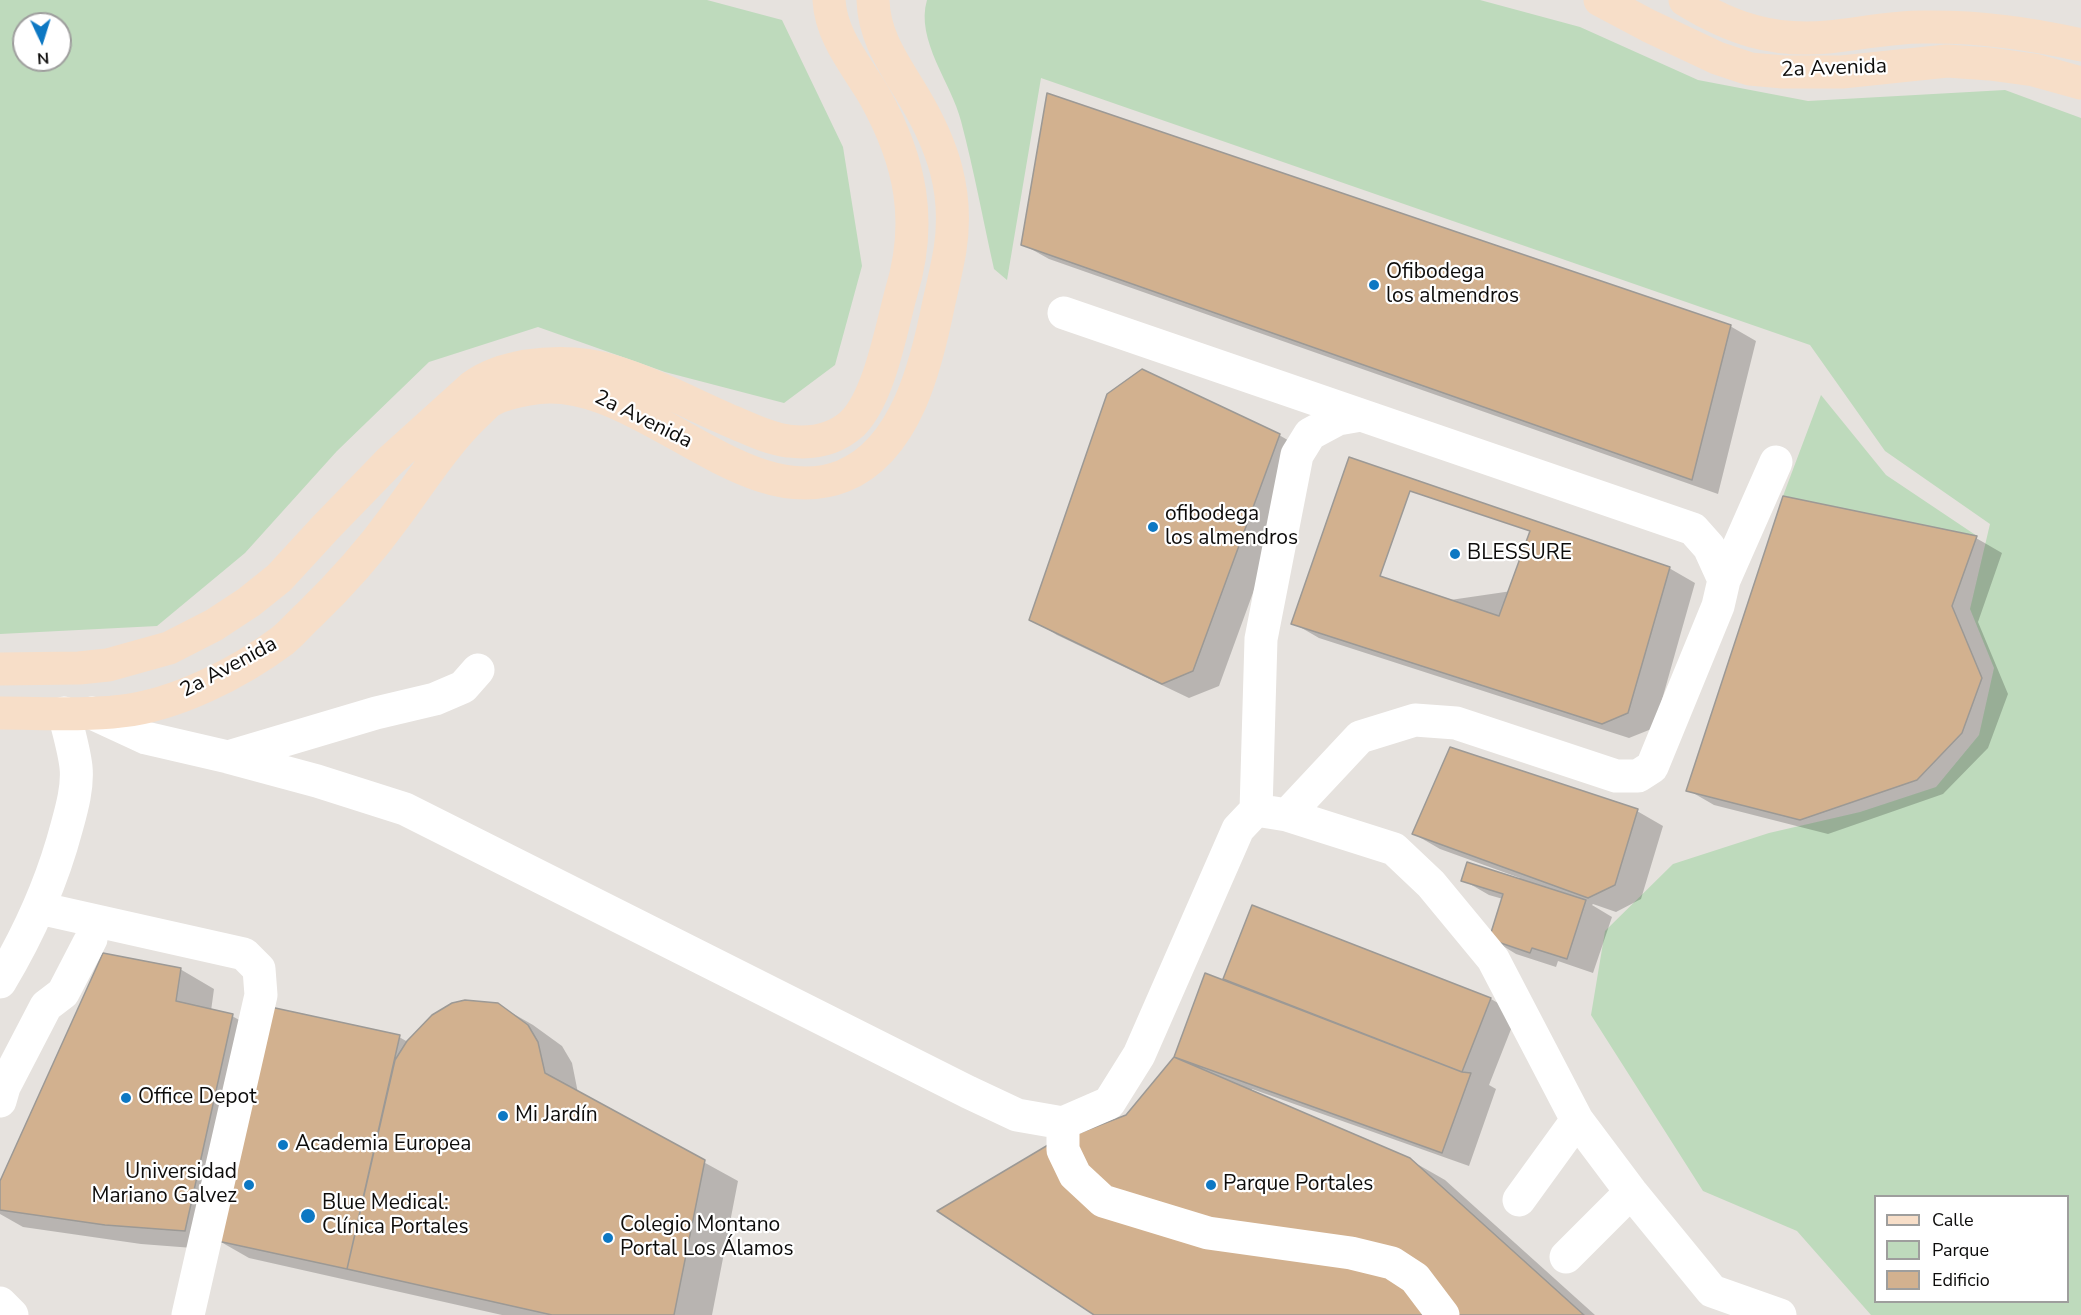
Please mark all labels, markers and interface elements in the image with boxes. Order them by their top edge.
north arrow [12,12,72,72]
text: N [36,47,50,69]
street label: 2a Avenida [1781,55,1887,83]
place label: Ofibodega los almendros [1386,260,1519,310]
marker: Ofibodega los almendros [1367,278,1381,292]
street label: 2a Avenida [590,385,696,455]
place label: ofibodega los almendros [1165,502,1298,552]
marker: ofibodega los almendros [1146,520,1160,534]
place label: BLESSURE [1467,541,1572,567]
marker: BLESSURE [1448,547,1462,561]
street label: 2a Avenida [176,632,282,704]
place label: Office Depot [138,1085,257,1111]
marker: Office Depot [119,1091,133,1105]
place label: Mi Jardín [515,1103,598,1129]
marker: Mi Jardín [496,1109,510,1123]
place label: Academia Europea [295,1132,471,1158]
marker: Academia Europea [276,1138,290,1152]
place label: Universidad Mariano Galvez [92,1160,237,1210]
place label: Parque Portales [1223,1172,1373,1198]
marker: Universidad Mariano Galvez [242,1178,256,1192]
marker: Parque Portales [1204,1178,1218,1192]
place label: Blue Medical: Clínica Portales [322,1191,469,1241]
legend [1874,1195,2069,1303]
marker: Blue Medical: Clínica Portales [299,1207,317,1225]
text: Calle [1932,1208,1974,1232]
place label: Colegio Montano Portal Los Álamos [620,1213,794,1263]
marker: Colegio Montano Portal Los Álamos [601,1231,615,1245]
text: Parque [1932,1238,1989,1262]
text: Edificio [1932,1268,1990,1292]

